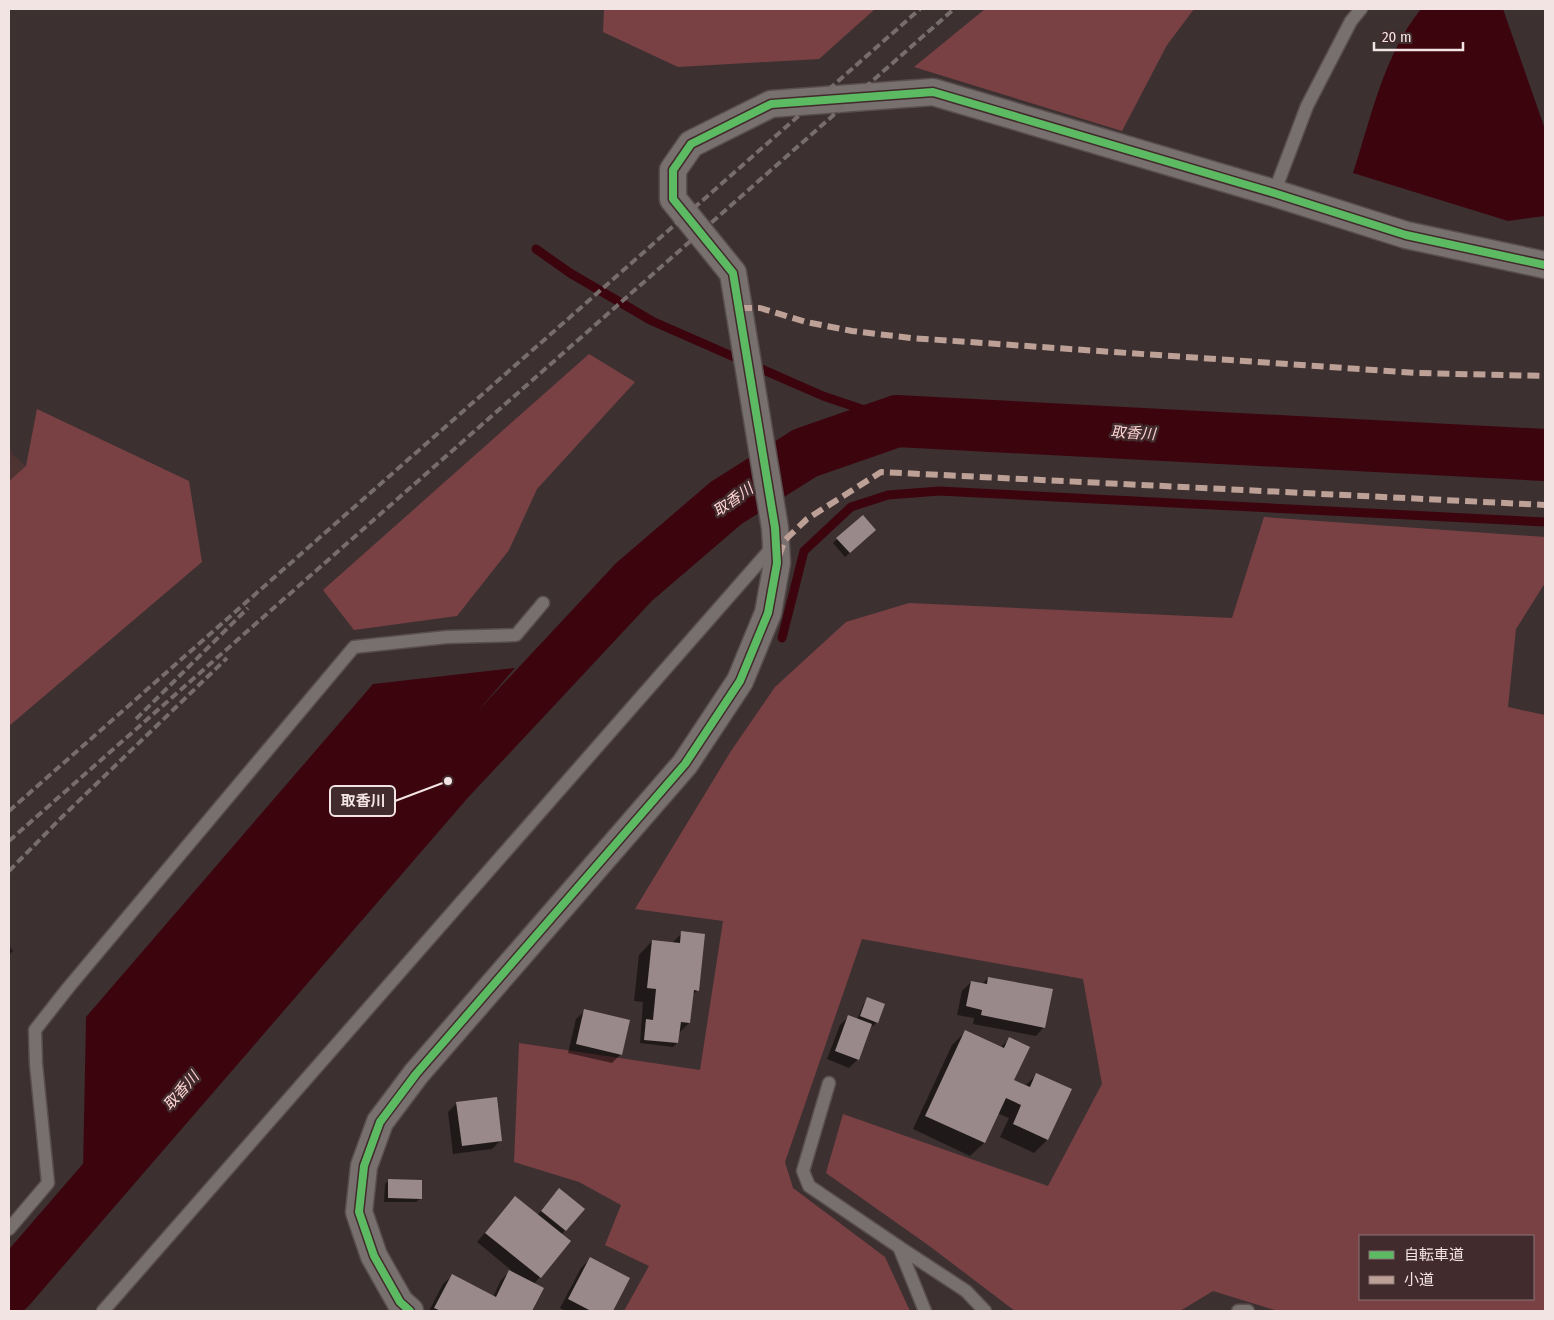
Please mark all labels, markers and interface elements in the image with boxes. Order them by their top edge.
scale bar [1374,20,1463,52]
text: 20 m [1382,28,1412,46]
water label: 取香川 [1110,423,1158,443]
water label: 取香川 [709,479,758,520]
callout: 取香川 [330,786,395,816]
text: 取香川 [340,792,386,810]
water label: 取香川 [159,1067,204,1114]
legend [1359,1235,1534,1300]
text: 自転車道 [1404,1246,1464,1264]
text: 小道 [1404,1271,1434,1289]

